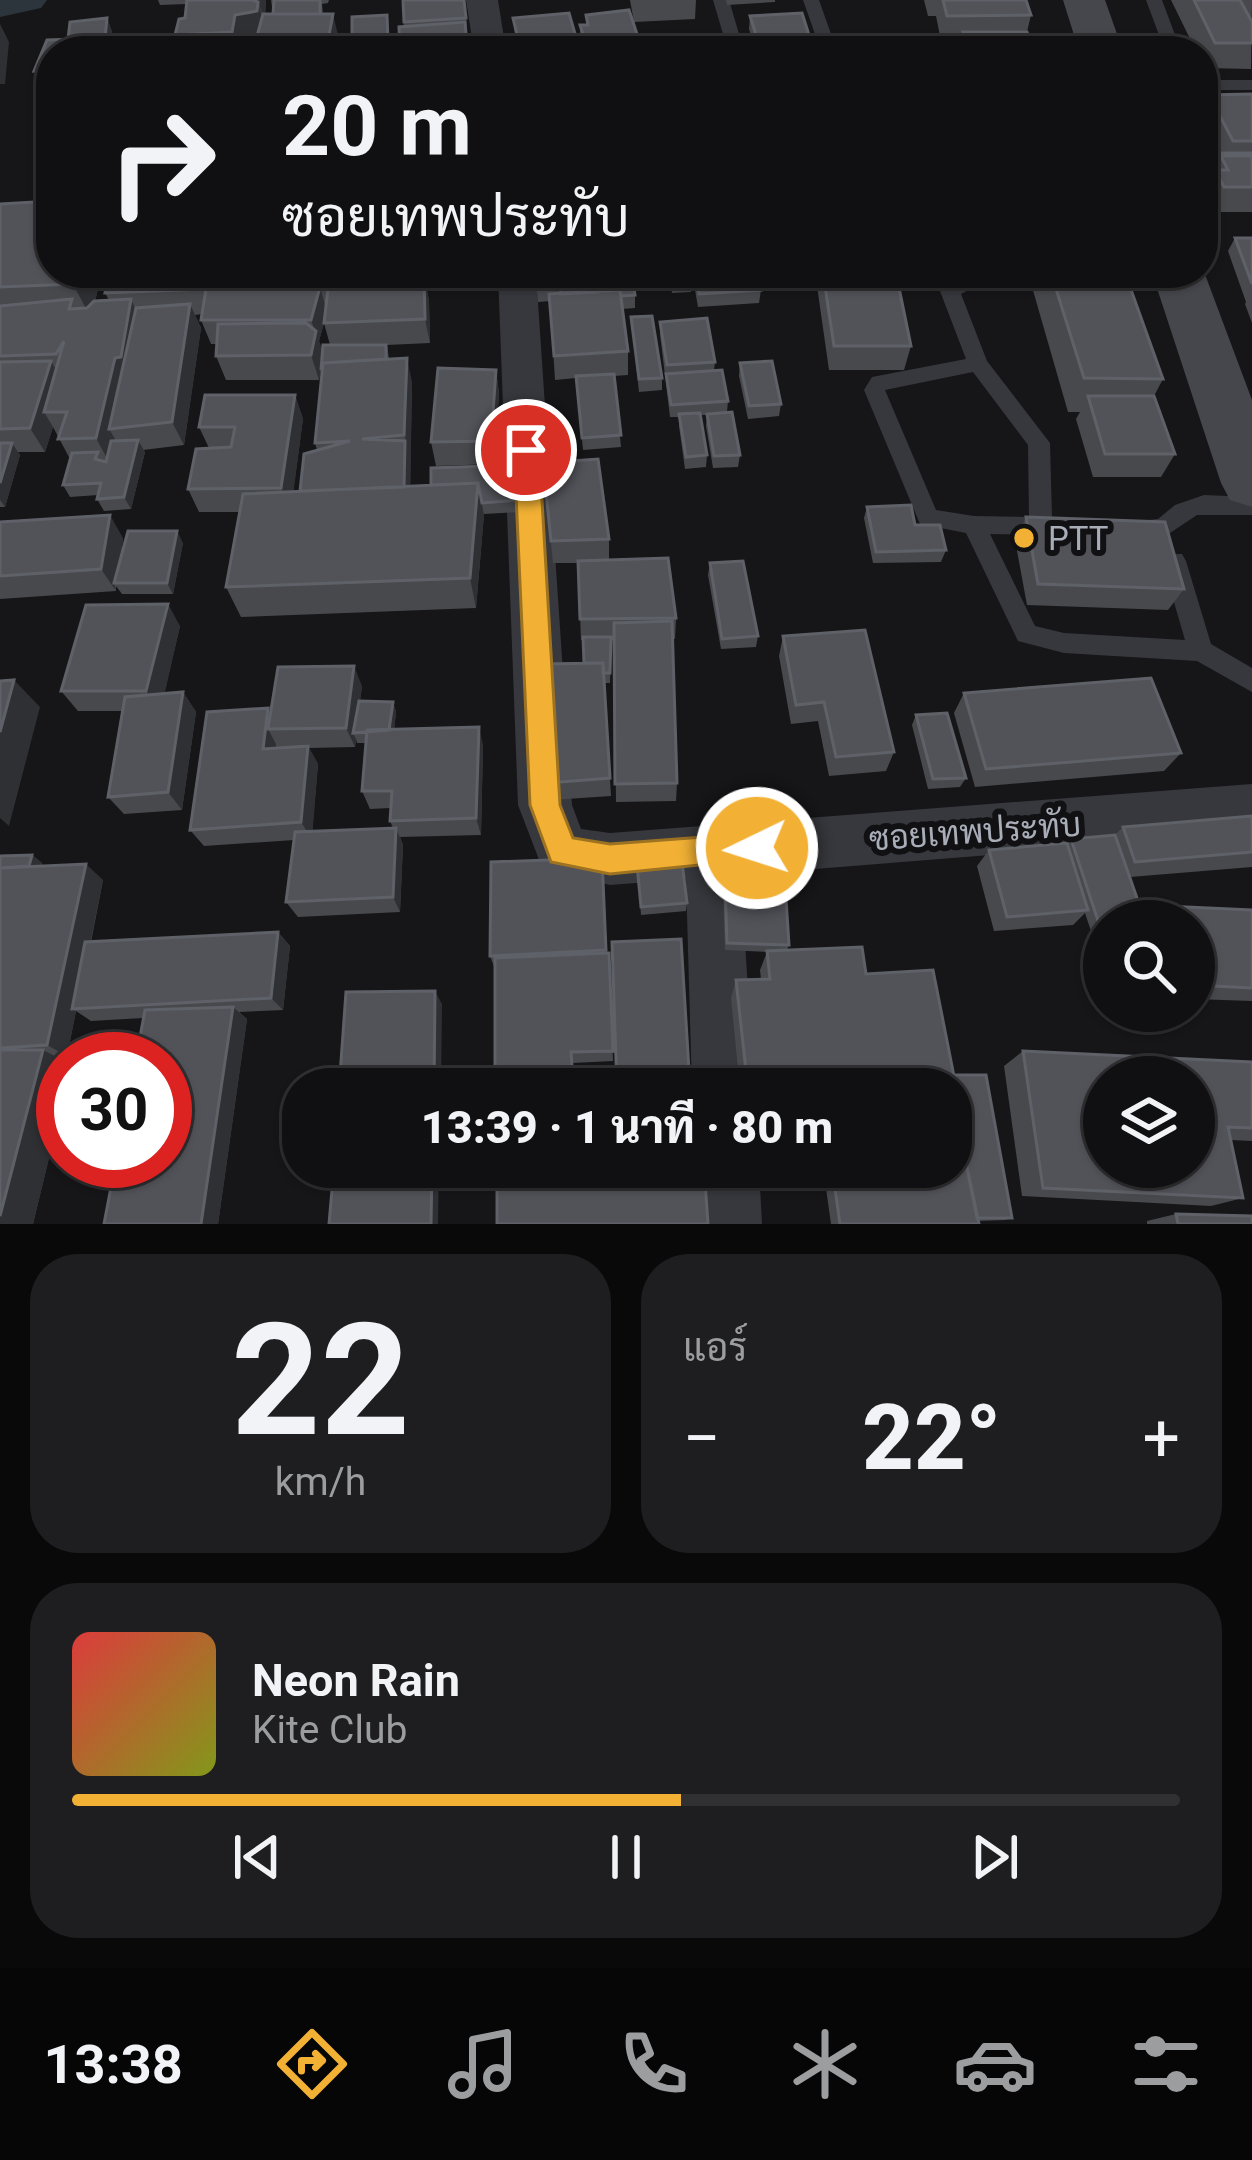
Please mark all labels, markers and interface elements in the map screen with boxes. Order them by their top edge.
text: 20 m [282,77,472,176]
icon: right [84,84,240,240]
text: ซอยเทพประทับ [282,186,630,249]
pin [475,399,577,501]
icon: arrive [493,417,559,483]
place label: PTT [1048,519,1108,558]
marker: PTT [1011,525,1037,551]
position arrow [694,785,820,911]
street label: ซอยเทพประทับ [868,805,1082,858]
map controls [1083,900,1215,1188]
button: search [1083,900,1215,1032]
speed limit sign: 30 [36,1032,192,1188]
button: layers [1083,1056,1215,1188]
text: 13:39 · 1 นาที · 80 m [421,1101,833,1154]
text: 22 [231,1289,410,1472]
text: แอร์ [683,1325,747,1371]
text: 22° [862,1386,1001,1491]
text: − [683,1400,721,1477]
text: + [1143,1400,1180,1477]
text: km/h [275,1459,366,1505]
text: Neon Rain [252,1654,460,1707]
text: Kite Club [252,1707,407,1753]
icon: previous [224,1824,290,1890]
icon: pause [593,1824,659,1890]
icon: next [962,1824,1028,1890]
icon: directions [270,2022,354,2106]
icon: music [441,2022,525,2106]
icon: phone [612,2022,696,2106]
icon: climate [783,2022,867,2106]
icon: car [953,2022,1037,2106]
icon: filters [1124,2022,1208,2106]
text: 13:38 [43,2033,183,2096]

